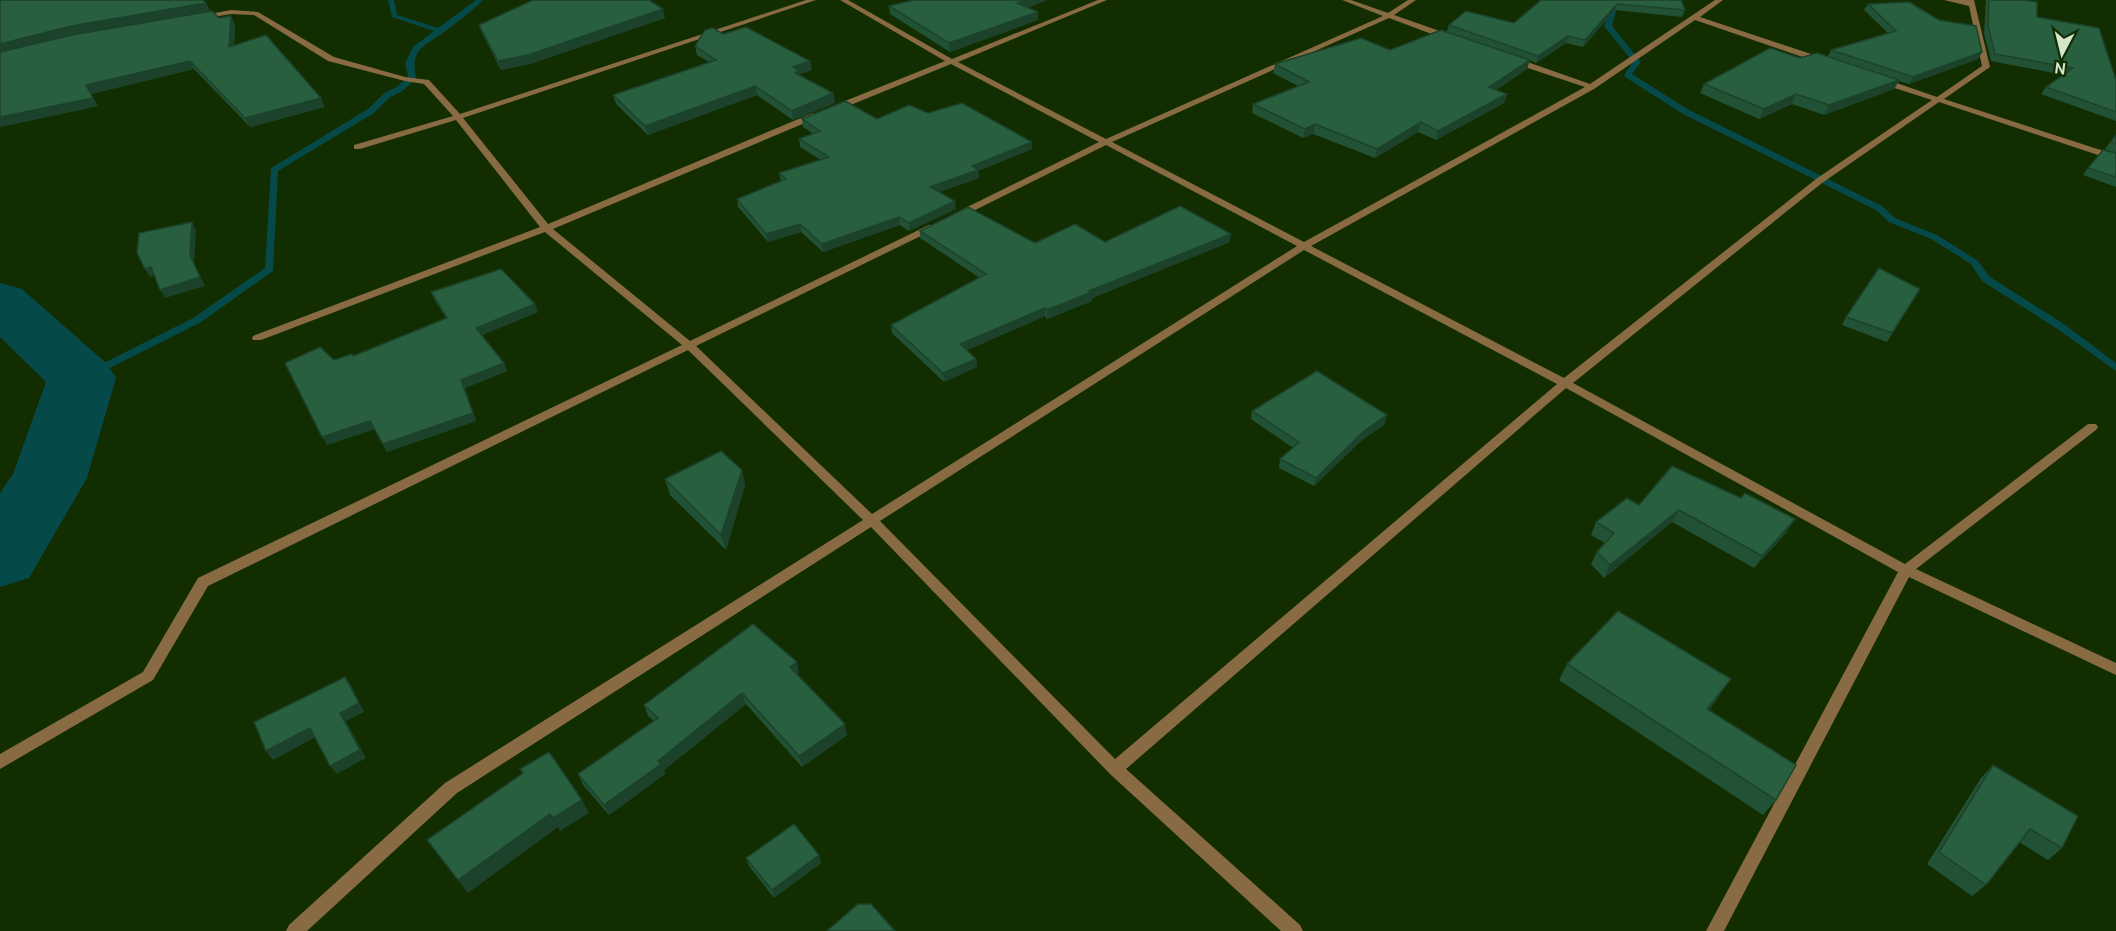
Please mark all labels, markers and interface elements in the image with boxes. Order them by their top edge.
north arrow [2032,24,2092,84]
text: N [2053,58,2067,79]

